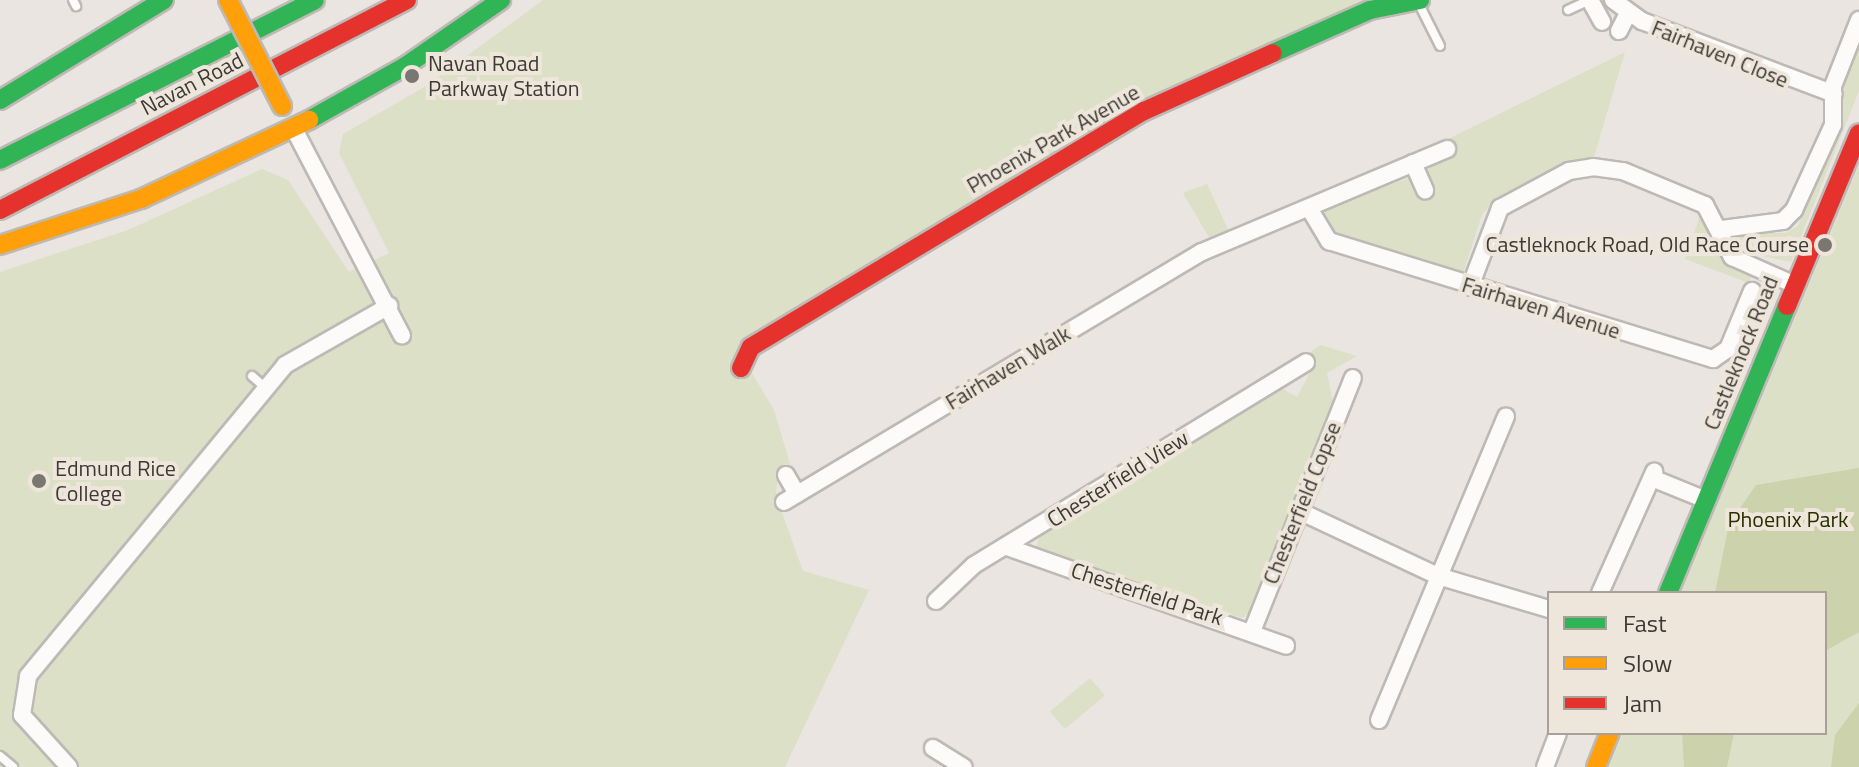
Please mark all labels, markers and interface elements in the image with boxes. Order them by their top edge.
street label: Fairhaven Close [1648,15,1792,93]
street label: Navan Road [136,47,248,121]
place label: Navan Road Parkway Station [428,50,580,102]
marker: Navan Road Parkway Station [403,67,421,85]
street label: Phoenix Park Avenue [962,79,1144,199]
place label: Castleknock Road, Old Race Course [1485,232,1809,258]
marker: Castleknock Road, Old Race Course [1816,236,1834,254]
street label: Fairhaven Avenue [1459,271,1623,345]
street label: Castleknock Road [1698,272,1784,434]
street label: Fairhaven Walk [941,320,1075,416]
street label: Chesterfield Copse [1257,418,1347,588]
street label: Chesterfield View [1042,425,1194,533]
place label: Edmund Rice College [55,455,176,506]
marker: Edmund Rice College [30,472,48,490]
park label: Phoenix Park [1727,507,1849,533]
street label: Chesterfield Park [1068,557,1226,631]
legend [1547,591,1827,735]
text: Fast [1623,605,1666,641]
text: Slow [1623,645,1672,681]
text: Jam [1623,685,1662,721]

